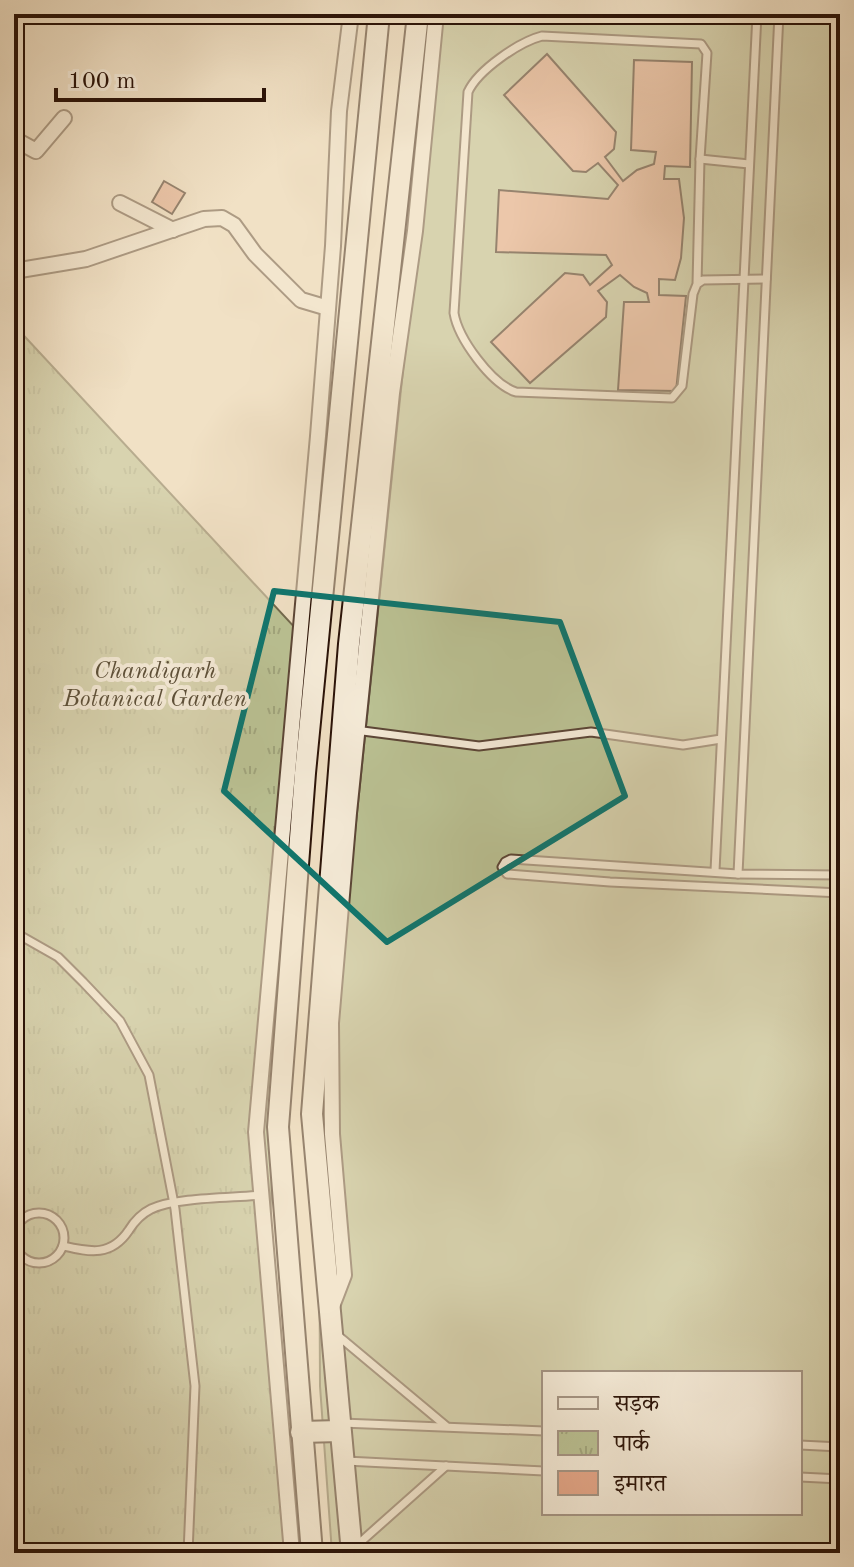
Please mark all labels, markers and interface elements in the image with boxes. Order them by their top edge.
scale bar [56,52,264,102]
text: 100 m [68,70,136,94]
park label: Chandigarh Botanical Garden [62,660,247,712]
legend [542,1371,802,1515]
text: सड़क [613,1393,661,1417]
text: पार्क [613,1429,651,1457]
text: इमारत [613,1473,667,1497]

